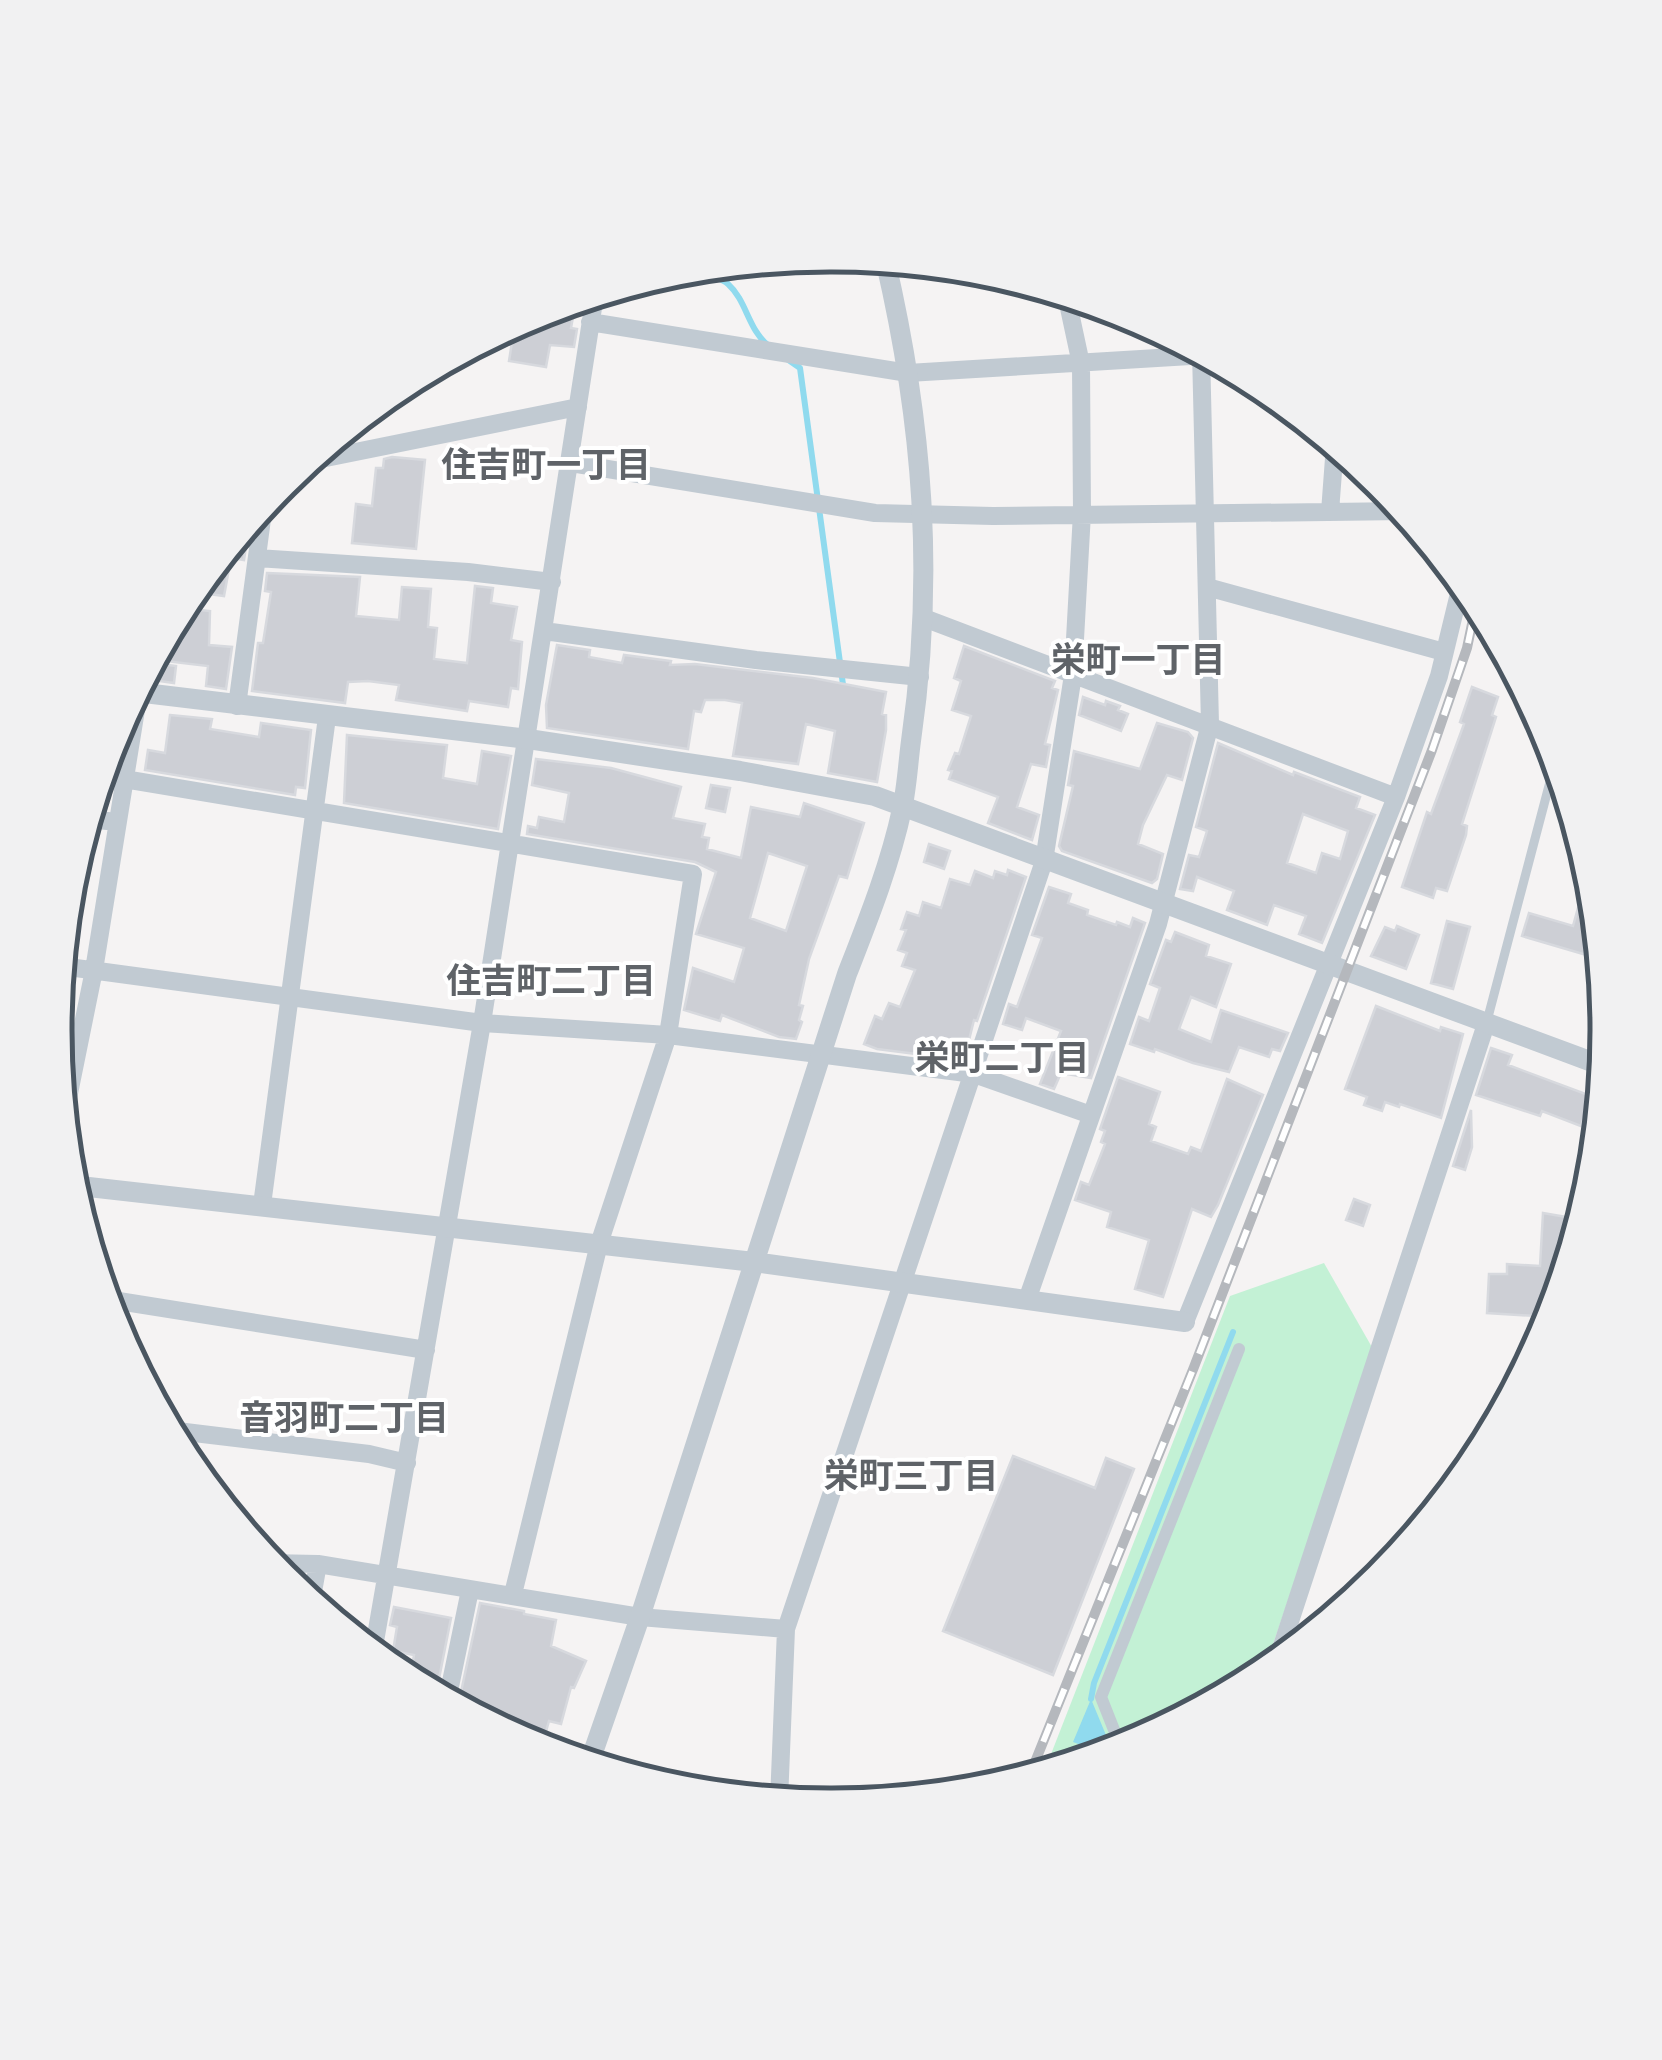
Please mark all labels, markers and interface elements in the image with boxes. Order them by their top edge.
district label: 住吉町一丁目 [441,442,651,484]
district label: 栄町一丁目 [1050,637,1226,679]
district label: 住吉町二丁目 [446,958,656,1000]
district label: 栄町二丁目 [914,1035,1090,1077]
district label: 音羽町二丁目 [239,1395,449,1437]
district label: 栄町三丁目 [823,1453,999,1495]

